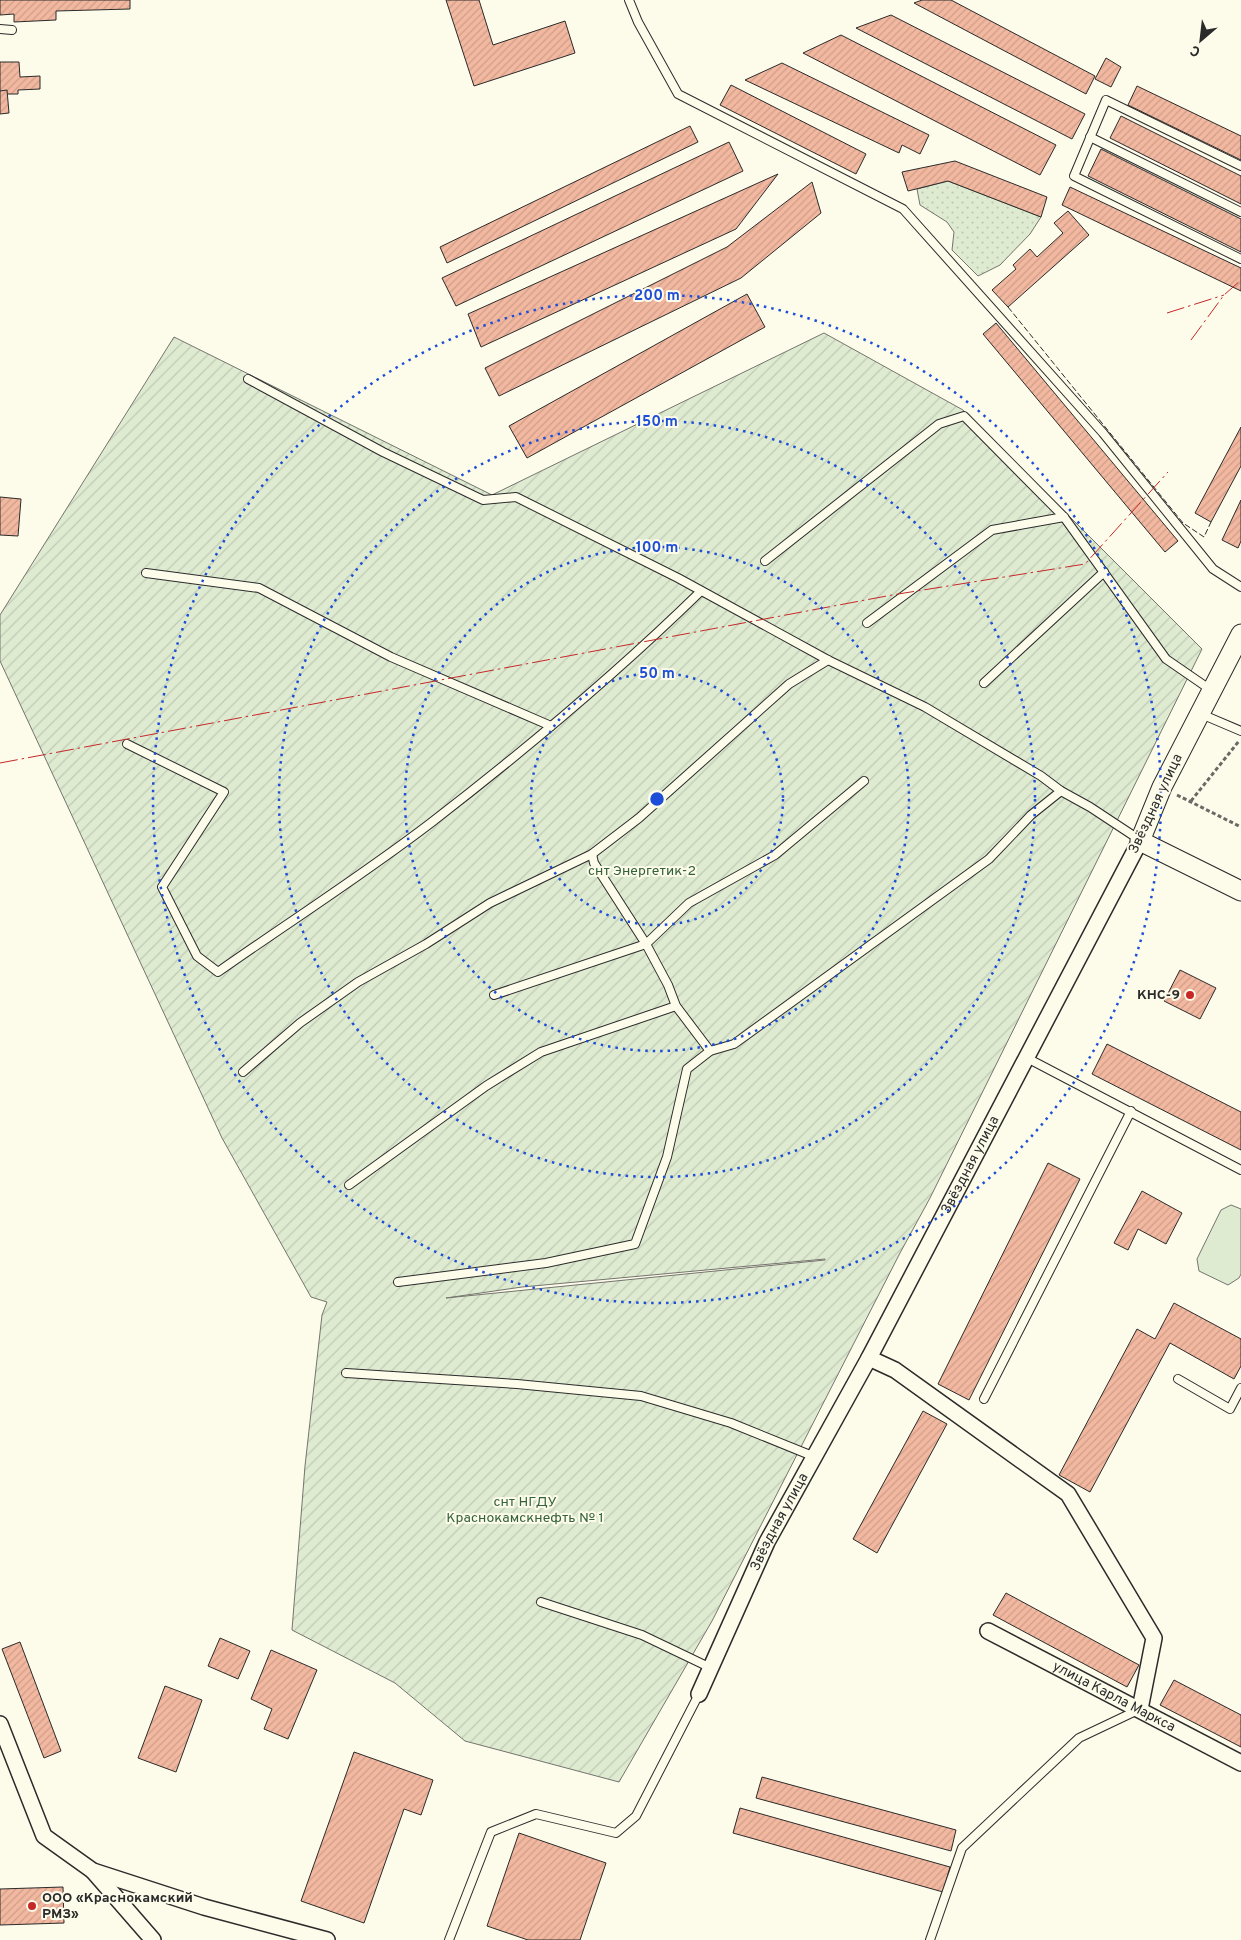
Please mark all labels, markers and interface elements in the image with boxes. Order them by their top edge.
north arrow [1176,15,1226,65]
text: С [1188,41,1204,60]
text: 200 m [634,287,680,306]
text: 150 m [636,413,678,432]
text: 100 m [636,539,678,558]
text: 50 m [639,665,675,684]
street label: Звёздная улица [1125,751,1187,857]
centre of rings [648,790,666,808]
park label: снт Энергетик-2 [588,863,696,880]
place label: КНС-9 [1137,987,1180,1004]
marker: КНС-9 [1184,989,1196,1001]
street label: Звёздная улица [938,1113,1003,1217]
street label: Звёздная улица [747,1470,812,1574]
park label: снт НГДУ Краснокамскнефть № 1 [446,1494,604,1527]
street label: улица Карла Маркса [1050,1658,1178,1736]
place label: ООО «Краснокамский РМЗ» [42,1890,193,1923]
marker: ООО «Краснокамский РМЗ» [26,1900,38,1912]

